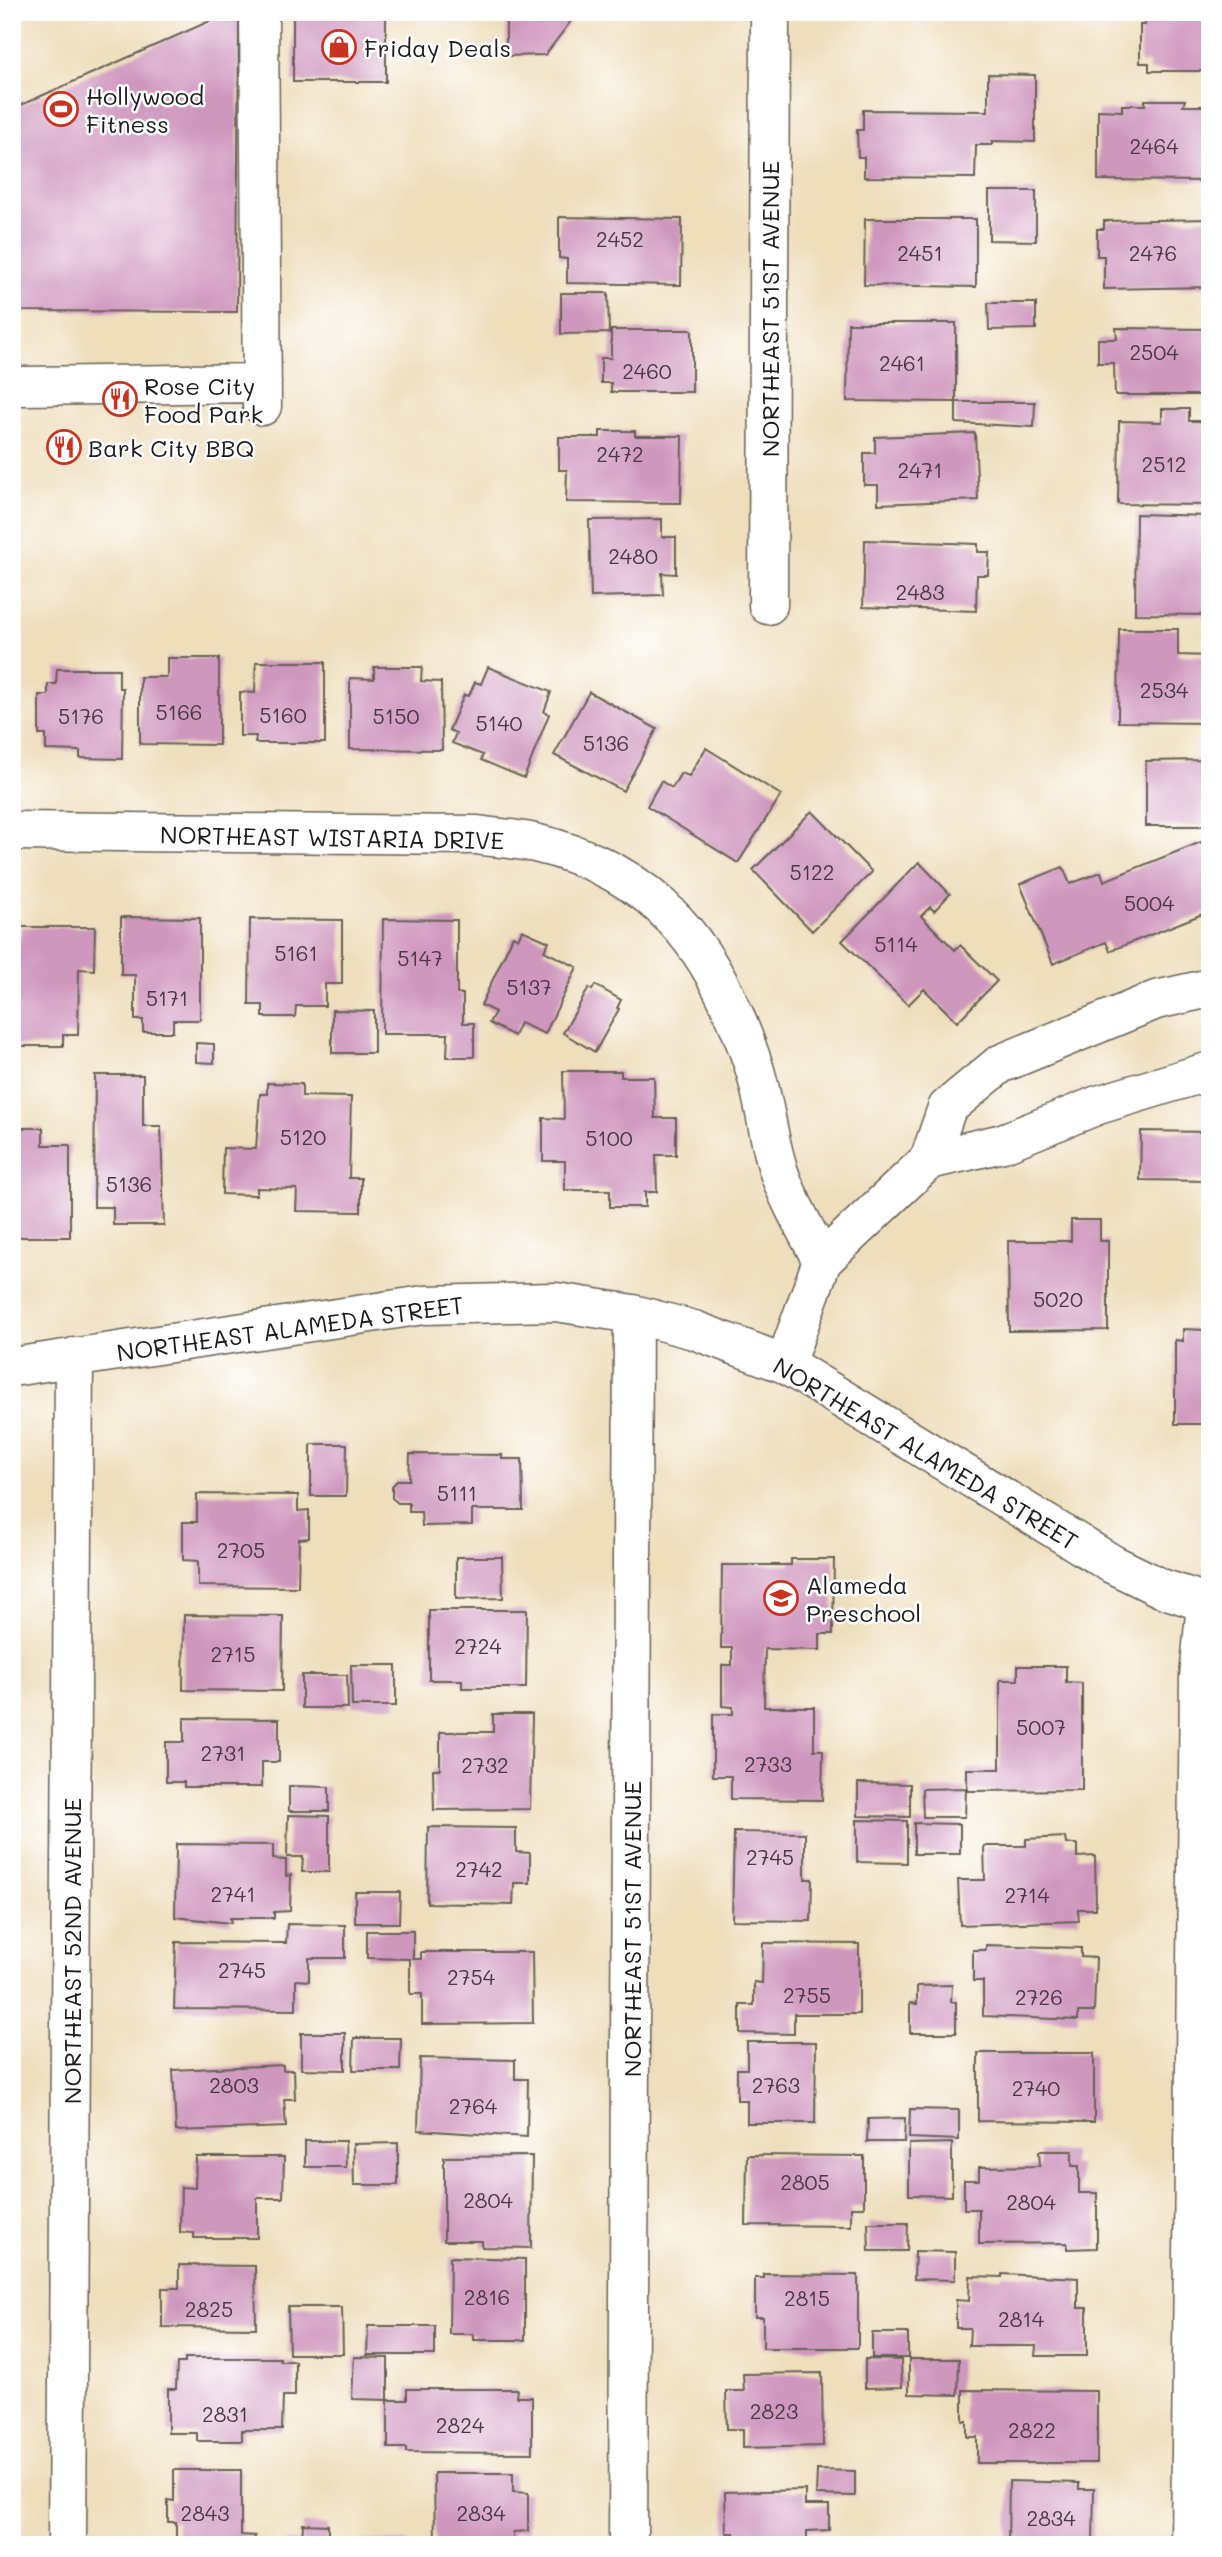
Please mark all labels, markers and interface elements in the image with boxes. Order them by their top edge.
shop icon: Friday Deals [320,28,358,66]
place label: Friday Deals [364,32,511,63]
place label: Hollywood Fitness [86,80,204,139]
sports icon: Hollywood Fitness [42,90,80,128]
house number: 2464 [1129,132,1179,159]
street label: NORTHEAST 51ST AVENUE [754,161,785,457]
house number: 2452 [596,225,644,252]
house number: 2451 [897,239,943,266]
house number: 2476 [1129,239,1177,266]
house number: 2504 [1129,338,1179,365]
house number: 2461 [879,349,925,376]
house number: 2460 [622,357,672,384]
place label: Rose City Food Park [144,370,263,429]
restaurant icon: Rose City Food Park [101,380,139,418]
restaurant icon: Bark City BBQ [45,428,83,466]
place label: Bark City BBQ [88,432,254,463]
house number: 2472 [596,440,644,467]
house number: 2512 [1141,450,1187,477]
house number: 2471 [897,456,943,483]
house number: 2480 [608,542,658,569]
house number: 2483 [895,578,945,605]
house number: 2534 [1140,676,1189,703]
house number: 5166 [156,698,203,725]
house number: 5160 [259,701,307,728]
house number: 5176 [58,702,104,729]
house number: 5150 [373,702,419,729]
house number: 5140 [476,709,522,736]
house number: 5136 [583,729,629,756]
street label: NORTHEAST WISTARIA DRIVE [160,818,504,856]
house number: 5122 [789,858,835,885]
house number: 5004 [1124,889,1175,916]
house number: 5114 [874,930,918,957]
house number: 5161 [274,939,318,966]
house number: 5147 [397,944,443,971]
house number: 5137 [506,973,552,1000]
house number: 5171 [146,984,188,1011]
house number: 5120 [280,1123,326,1150]
house number: 5100 [585,1124,633,1151]
house number: 5136 [106,1170,152,1197]
house number: 5020 [1033,1285,1083,1312]
street label: NORTHEAST ALAMEDA STREET [114,1288,466,1368]
street label: NORTHEAST ALAMEDA STREET [768,1350,1084,1556]
house number: 5111 [437,1479,477,1506]
house number: 2705 [217,1536,265,1563]
place label: Alameda Preschool [806,1569,921,1628]
school or university icon: Alameda Preschool [762,1579,800,1617]
house number: 2724 [454,1632,502,1659]
house number: 2715 [210,1640,256,1667]
house number: 5007 [1016,1713,1066,1740]
house number: 2731 [200,1739,246,1766]
house number: 2733 [744,1750,792,1777]
house number: 2732 [461,1751,509,1778]
street label: NORTHEAST 51ST AVENUE [616,1781,647,2077]
street label: NORTHEAST 52ND AVENUE [56,1798,87,2104]
house number: 2745 [746,1843,794,1870]
house number: 2742 [455,1855,503,1882]
house number: 2741 [210,1880,256,1907]
house number: 2714 [1004,1881,1050,1908]
house number: 2745 [218,1956,266,1983]
house number: 2754 [447,1963,496,1990]
house number: 2755 [783,1981,831,2008]
house number: 2726 [1015,1983,1063,2010]
house number: 2803 [209,2071,259,2098]
house number: 2763 [752,2071,800,2098]
house number: 2740 [1012,2074,1060,2101]
house number: 2764 [449,2092,498,2119]
house number: 2805 [780,2168,830,2195]
house number: 2804 [463,2186,514,2213]
house number: 2804 [1006,2188,1057,2215]
house number: 2816 [464,2283,510,2310]
house number: 2815 [784,2284,830,2311]
house number: 2825 [185,2295,233,2322]
house number: 2814 [998,2305,1045,2332]
house number: 2823 [750,2397,798,2424]
house number: 2831 [202,2400,248,2427]
house number: 2824 [436,2411,485,2438]
house number: 2822 [1008,2416,1056,2443]
house number: 2843 [180,2499,230,2526]
house number: 2834 [456,2499,506,2526]
house number: 2834 [1026,2504,1076,2531]

